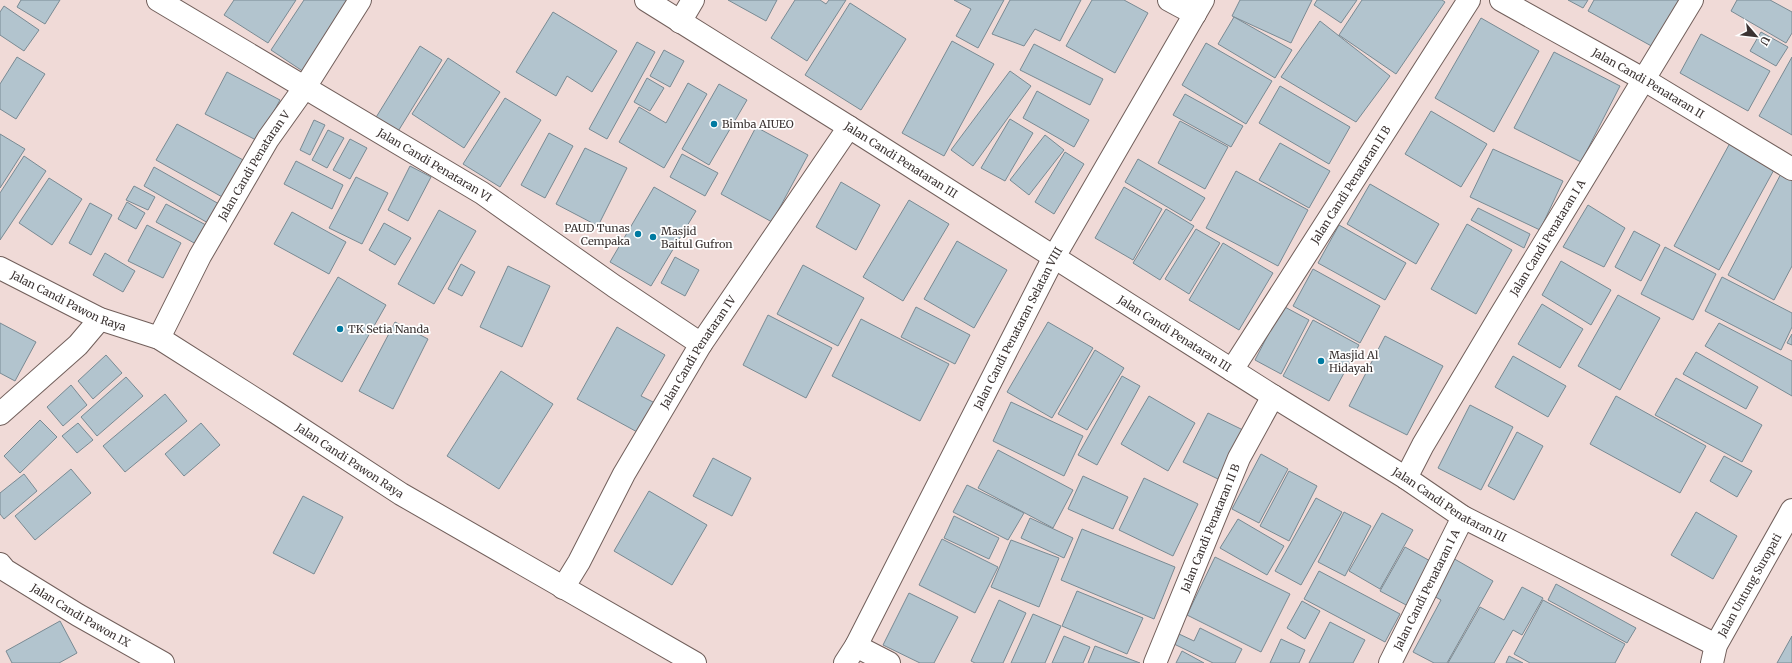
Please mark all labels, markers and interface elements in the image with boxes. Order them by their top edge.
north arrow [1736,16,1776,56]
text: U [1756,34,1773,48]
street label: Jalan Candi Penataran II [1589,45,1707,121]
street label: Jalan Candi Penataran V [215,107,293,224]
place label: Bimba AIUEO [722,117,794,131]
street label: Jalan Candi Penataran III [841,118,960,201]
marker: Bimba AIUEO [709,119,719,129]
street label: Jalan Candi Penataran II B [1307,123,1394,247]
street label: Jalan Candi Penataran VI [374,125,494,205]
street label: Jalan Candi Penataran I A [1506,177,1588,299]
place label: PAUD Tunas Cempaka [564,221,630,248]
place label: Masjid Baitul Gufron [661,224,733,251]
marker: PAUD Tunas Cempaka [633,229,643,239]
marker: Masjid Baitul Gufron [648,232,658,242]
street label: Jalan Candi Penataran Selatan VIII [970,244,1065,413]
street label: Jalan Candi Pawon Raya [7,267,128,334]
street label: Jalan Candi Penataran III [1115,292,1234,375]
street label: Jalan Candi Penataran IV [657,293,739,412]
place label: TK Setia Nanda [348,322,429,336]
marker: TK Setia Nanda [335,324,345,334]
place label: Masjid Al Hidayah [1329,348,1379,375]
marker: Masjid Al Hidayah [1316,356,1326,366]
street label: Jalan Candi Pawon Raya [292,420,407,501]
street label: Jalan Candi Penataran II B [1177,461,1243,595]
street label: Jalan Candi Penataran III [1389,464,1509,545]
street label: Jalan Candi Penataran I A [1390,527,1463,653]
street label: Jalan Untung Suropati [1714,531,1785,640]
street label: Jalan Candi Pawon IX [28,580,133,650]

